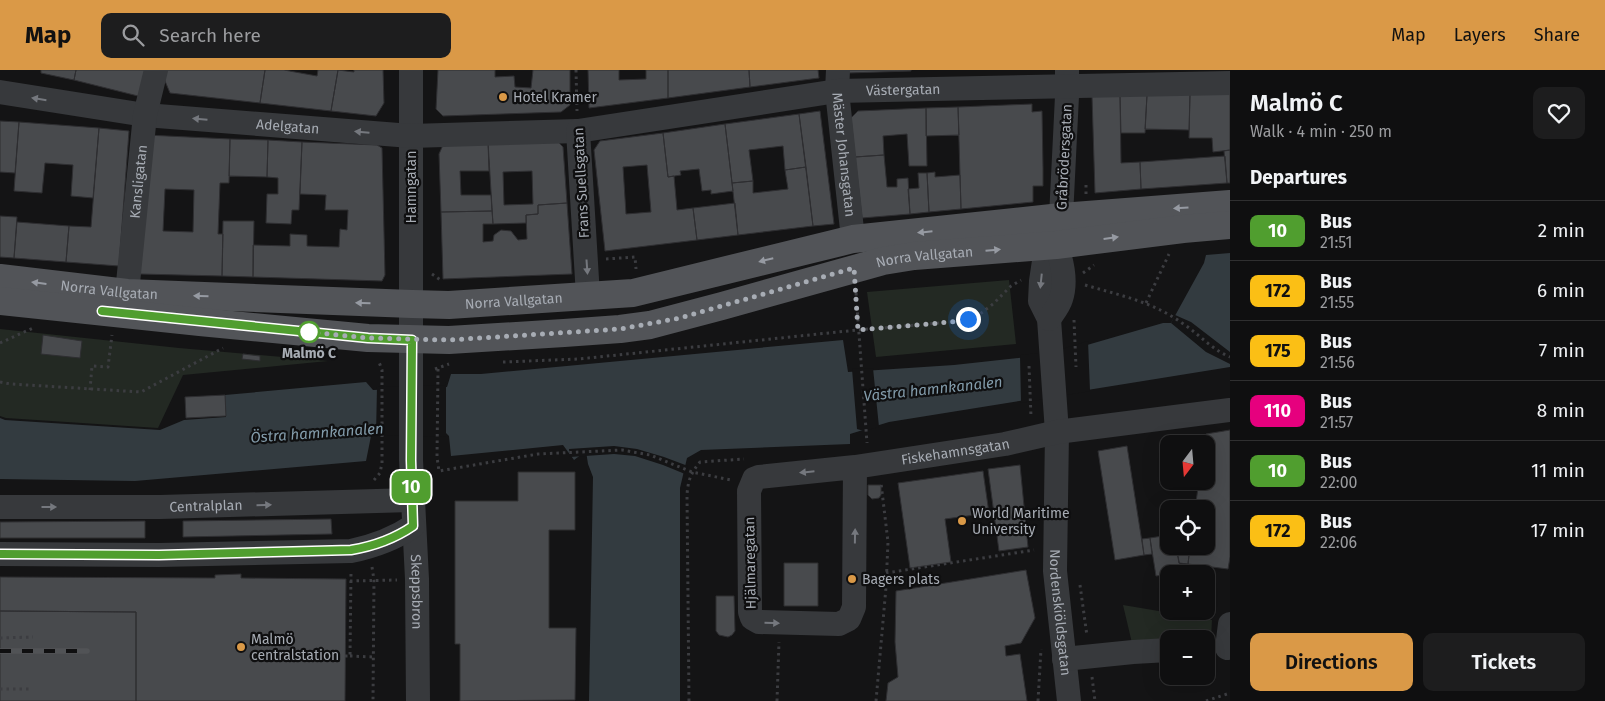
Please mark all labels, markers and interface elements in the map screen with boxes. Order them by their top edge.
search box [101,13,451,58]
text: Map [25,21,71,49]
icon: search [119,21,147,49]
text: Search here [159,24,261,47]
text: Map [1391,24,1426,46]
text: Layers [1454,24,1506,46]
text: Share [1534,24,1580,46]
street label: Västergatan [866,81,941,99]
button: heart [1533,87,1585,139]
place label: Hotel Kramer [513,89,597,106]
text: Malmö C [1250,89,1343,117]
marker: Hotel Kramer [497,91,509,103]
street label: Mäster Johansgatan [828,92,859,218]
one-way arrow [31,95,47,103]
street label: Gråbrödersgatan [1053,104,1076,210]
one-way arrow [192,115,208,123]
street label: Adelgatan [255,116,320,138]
text: Walk · 4 min · 250 m [1250,122,1392,141]
street label: Frans Suellsgatan [570,127,593,239]
one-way arrow [354,128,370,136]
street label: Kansligatan [127,144,151,219]
street label: Hamngatan [403,151,420,223]
text: Departures [1250,166,1347,189]
one-way arrow [1173,204,1189,212]
text: Bus [1320,210,1352,233]
text: 2 min [1538,219,1585,242]
text: 10 [1268,220,1287,242]
one-way arrow [917,228,933,236]
text: 21:51 [1320,233,1352,252]
one-way arrow [1104,234,1120,242]
street label: Norra Vallgatan [874,243,974,272]
one-way arrow [985,245,1001,253]
one-way arrow [758,256,773,264]
one-way arrow [583,260,591,276]
text: Bus [1320,270,1352,293]
one-way arrow [1037,273,1045,289]
street label: Norra Vallgatan [60,277,158,303]
one-way arrow [31,279,47,287]
text: 6 min [1537,279,1585,302]
text: 172 [1265,280,1290,302]
street label: Norra Vallgatan [464,290,563,313]
one-way arrow [192,292,208,300]
text: 21:55 [1320,293,1354,312]
one-way arrow [355,299,371,307]
your location [956,307,981,332]
marker: Malmö C [298,321,320,343]
text: Bus [1320,330,1352,353]
text: 7 min [1539,339,1585,362]
text: 175 [1264,340,1291,362]
place label: Malmö C [282,345,336,362]
text: 21:56 [1320,353,1355,372]
water label: Västra hamnkanalen [863,373,1003,405]
text: Bus [1320,390,1352,413]
text: 8 min [1537,399,1585,422]
text: 110 [1264,400,1291,422]
text: 21:57 [1320,413,1353,432]
water label: Östra hamnkanalen [250,419,384,447]
street label: Fiskehamnsgatan [900,435,1011,469]
north arrow [1160,435,1215,490]
map controls [1160,435,1215,685]
text: Bus [1320,450,1352,473]
text: 11 min [1531,459,1585,482]
text: 10 [1268,460,1287,482]
one-way arrow [798,468,814,476]
line badge: 10 [388,471,434,503]
text: 22:00 [1320,473,1358,492]
text: 10 [402,476,420,498]
street label: Centralplan [169,497,243,516]
one-way arrow [256,500,272,508]
button: locate [1160,500,1215,555]
one-way arrow [41,503,57,511]
place label: World Maritime University [972,505,1070,538]
text: Bus [1320,510,1352,533]
marker: World Maritime University [956,515,968,527]
street label: Hjälmaregatan [741,517,760,609]
text: 17 min [1531,519,1585,542]
text: 172 [1265,520,1290,542]
one-way arrow [851,528,859,544]
text: 22:06 [1320,533,1357,552]
street label: Nordenskiöldsgatan [1046,549,1074,677]
street label: Skeppsbron [407,554,425,630]
button: + [1160,565,1215,620]
place label: Bagers plats [862,571,940,588]
marker: Bagers plats [846,573,858,585]
one-way arrow [764,619,780,627]
button: − [1160,630,1215,685]
place label: Malmö centralstation [251,631,339,664]
button: Directions [1250,633,1413,691]
button: Tickets [1423,633,1585,691]
marker: Malmö centralstation [235,641,247,653]

